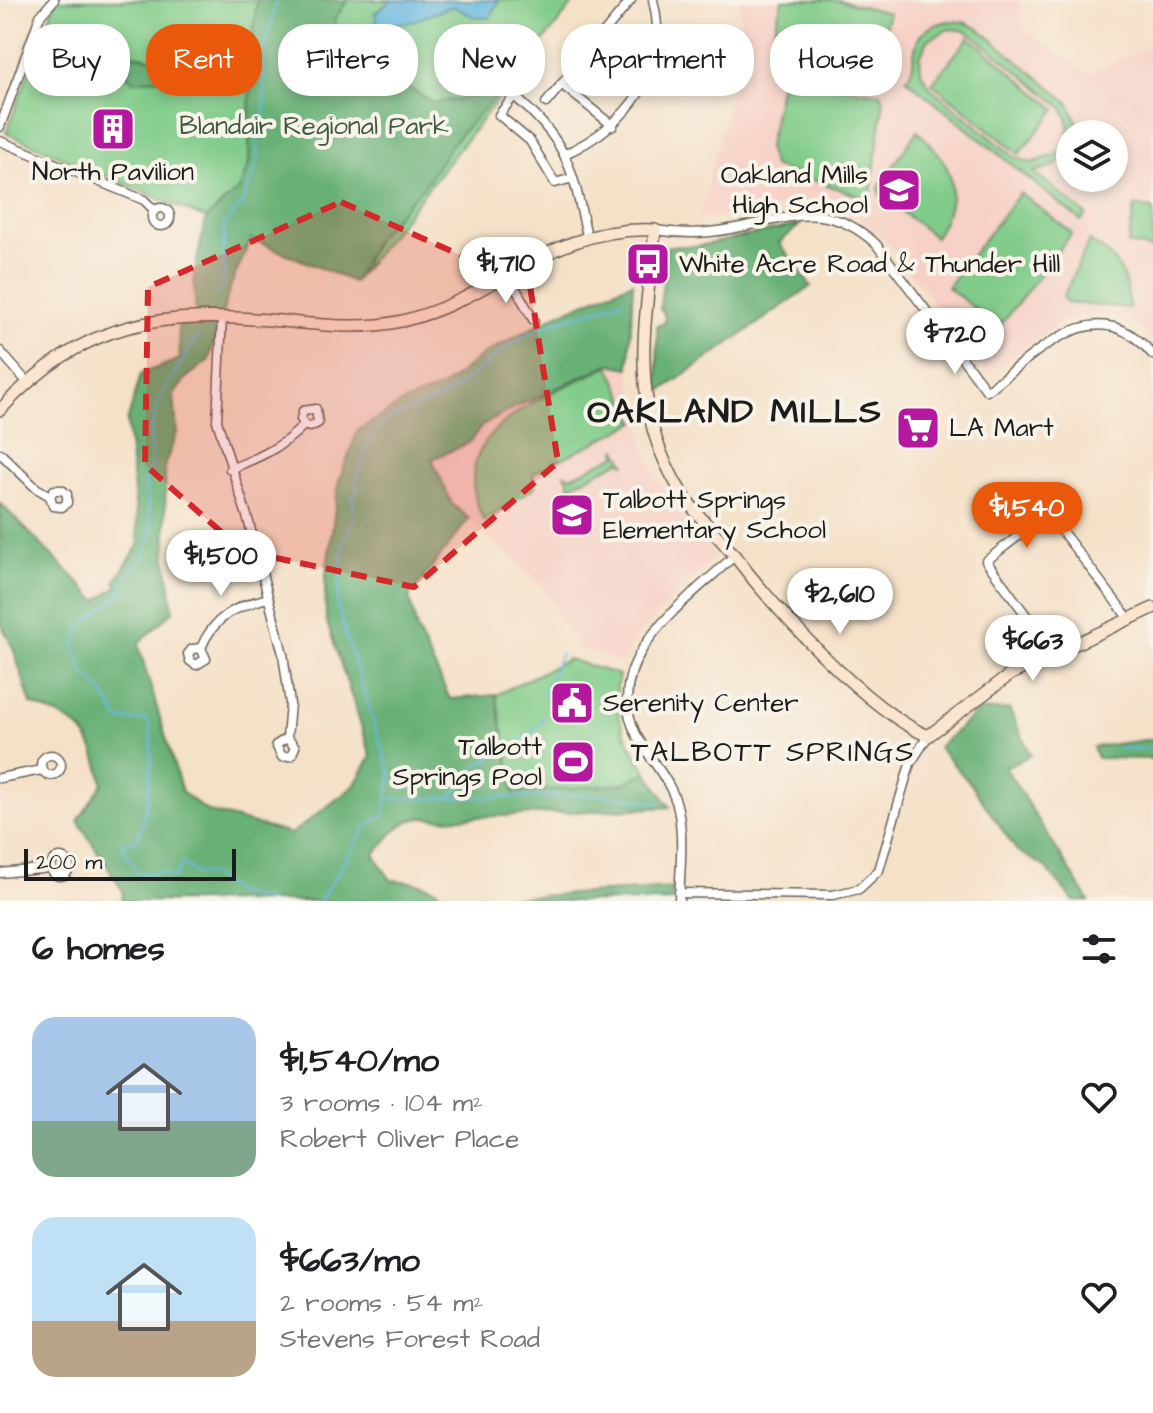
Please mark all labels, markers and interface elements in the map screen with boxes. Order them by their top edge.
chip: Buy [24,24,130,96]
chip: Rent [146,24,262,96]
chip: Filters [278,24,418,96]
chip: New [434,24,545,96]
chip: Apartment [561,24,754,96]
chip: House [770,24,902,96]
building icon: North Pavilion [89,105,137,153]
park label: Blandair Regional Park [179,108,449,146]
map controls [1056,120,1128,192]
button: layers [1056,120,1128,192]
place label: North Pavilion [32,154,194,190]
place label: Oakland Mills High School [721,157,868,225]
school or university icon: Oakland Mills High School [875,166,923,214]
pin: $1,710 [441,237,571,305]
bus stop icon: White Acre Road & Thunder Hill [624,240,672,288]
text: $1,710 [477,245,535,281]
place label: White Acre Road & Thunder Hill [679,246,1060,282]
pin: $720 [908,308,1002,376]
text: $720 [924,316,986,352]
district label: OAKLAND MILLS [587,388,883,436]
supermarket icon: LA Mart [894,404,942,452]
place label: LA Mart [949,410,1054,446]
place label: Talbott Springs Elementary School [603,482,826,550]
pin: $1,540 [962,482,1092,550]
text: $1,540 [990,490,1064,526]
school or university icon: Talbott Springs Elementary School [548,491,596,539]
pin: $1,500 [156,530,286,598]
text: $1,500 [184,538,258,574]
pin: $2,610 [775,568,905,636]
text: $2,610 [805,576,875,612]
pin: $663 [986,615,1080,683]
text: $663 [1003,623,1063,659]
public building icon: Serenity Center [548,679,596,727]
place label: Serenity Center [603,685,799,723]
place label: Talbott Springs Pool [393,729,542,797]
district label: TALBOTT SPRINGS [631,733,915,772]
sports icon: Talbott Springs Pool [549,738,597,786]
scale bar [24,845,236,881]
text: 200 m [36,847,102,878]
text: 6 homes [32,925,165,973]
icon: filters [1077,927,1121,971]
text: $1,540/mo [280,1037,439,1085]
icon: home [96,1049,192,1145]
icon: heart [1077,1075,1121,1119]
text: 3 rooms · 104 m² [280,1085,483,1121]
text: Robert Oliver Place [280,1121,519,1157]
text: $663/mo [280,1237,420,1285]
icon: home [96,1249,192,1345]
icon: heart [1077,1275,1121,1319]
text: 2 rooms · 54 m² [280,1285,483,1321]
text: Stevens Forest Road [280,1321,540,1357]

